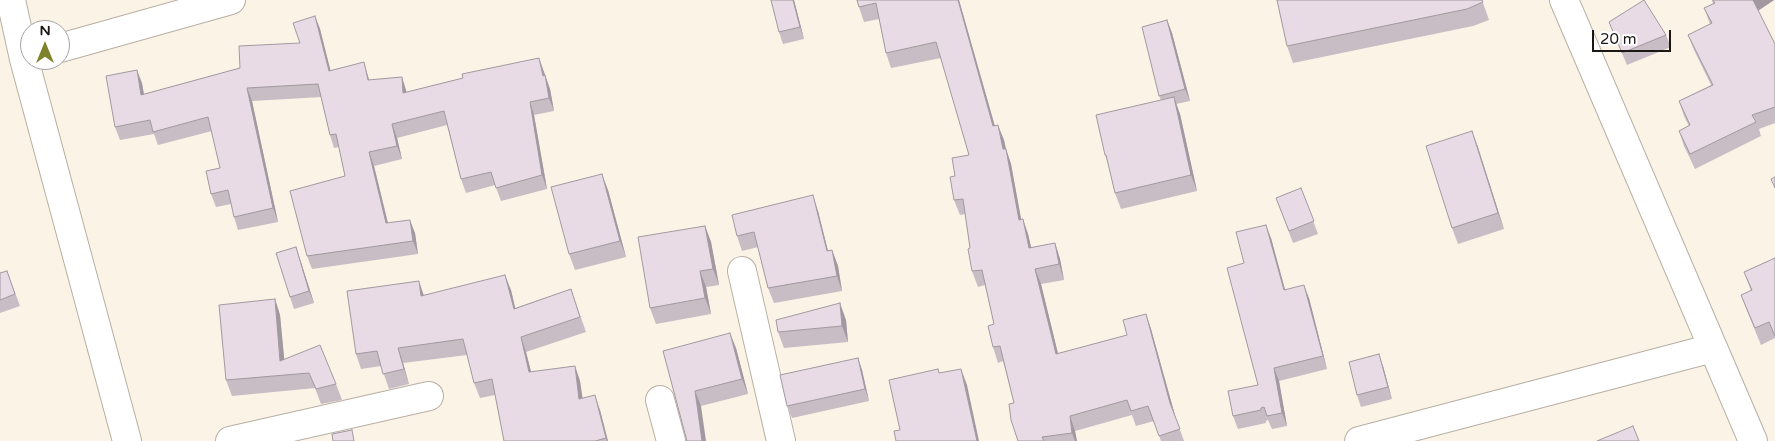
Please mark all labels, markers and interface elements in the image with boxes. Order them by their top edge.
north arrow [20,20,70,70]
scale bar [1595,20,1674,52]
text: N [39,22,51,39]
text: 20 m [1600,30,1637,48]

